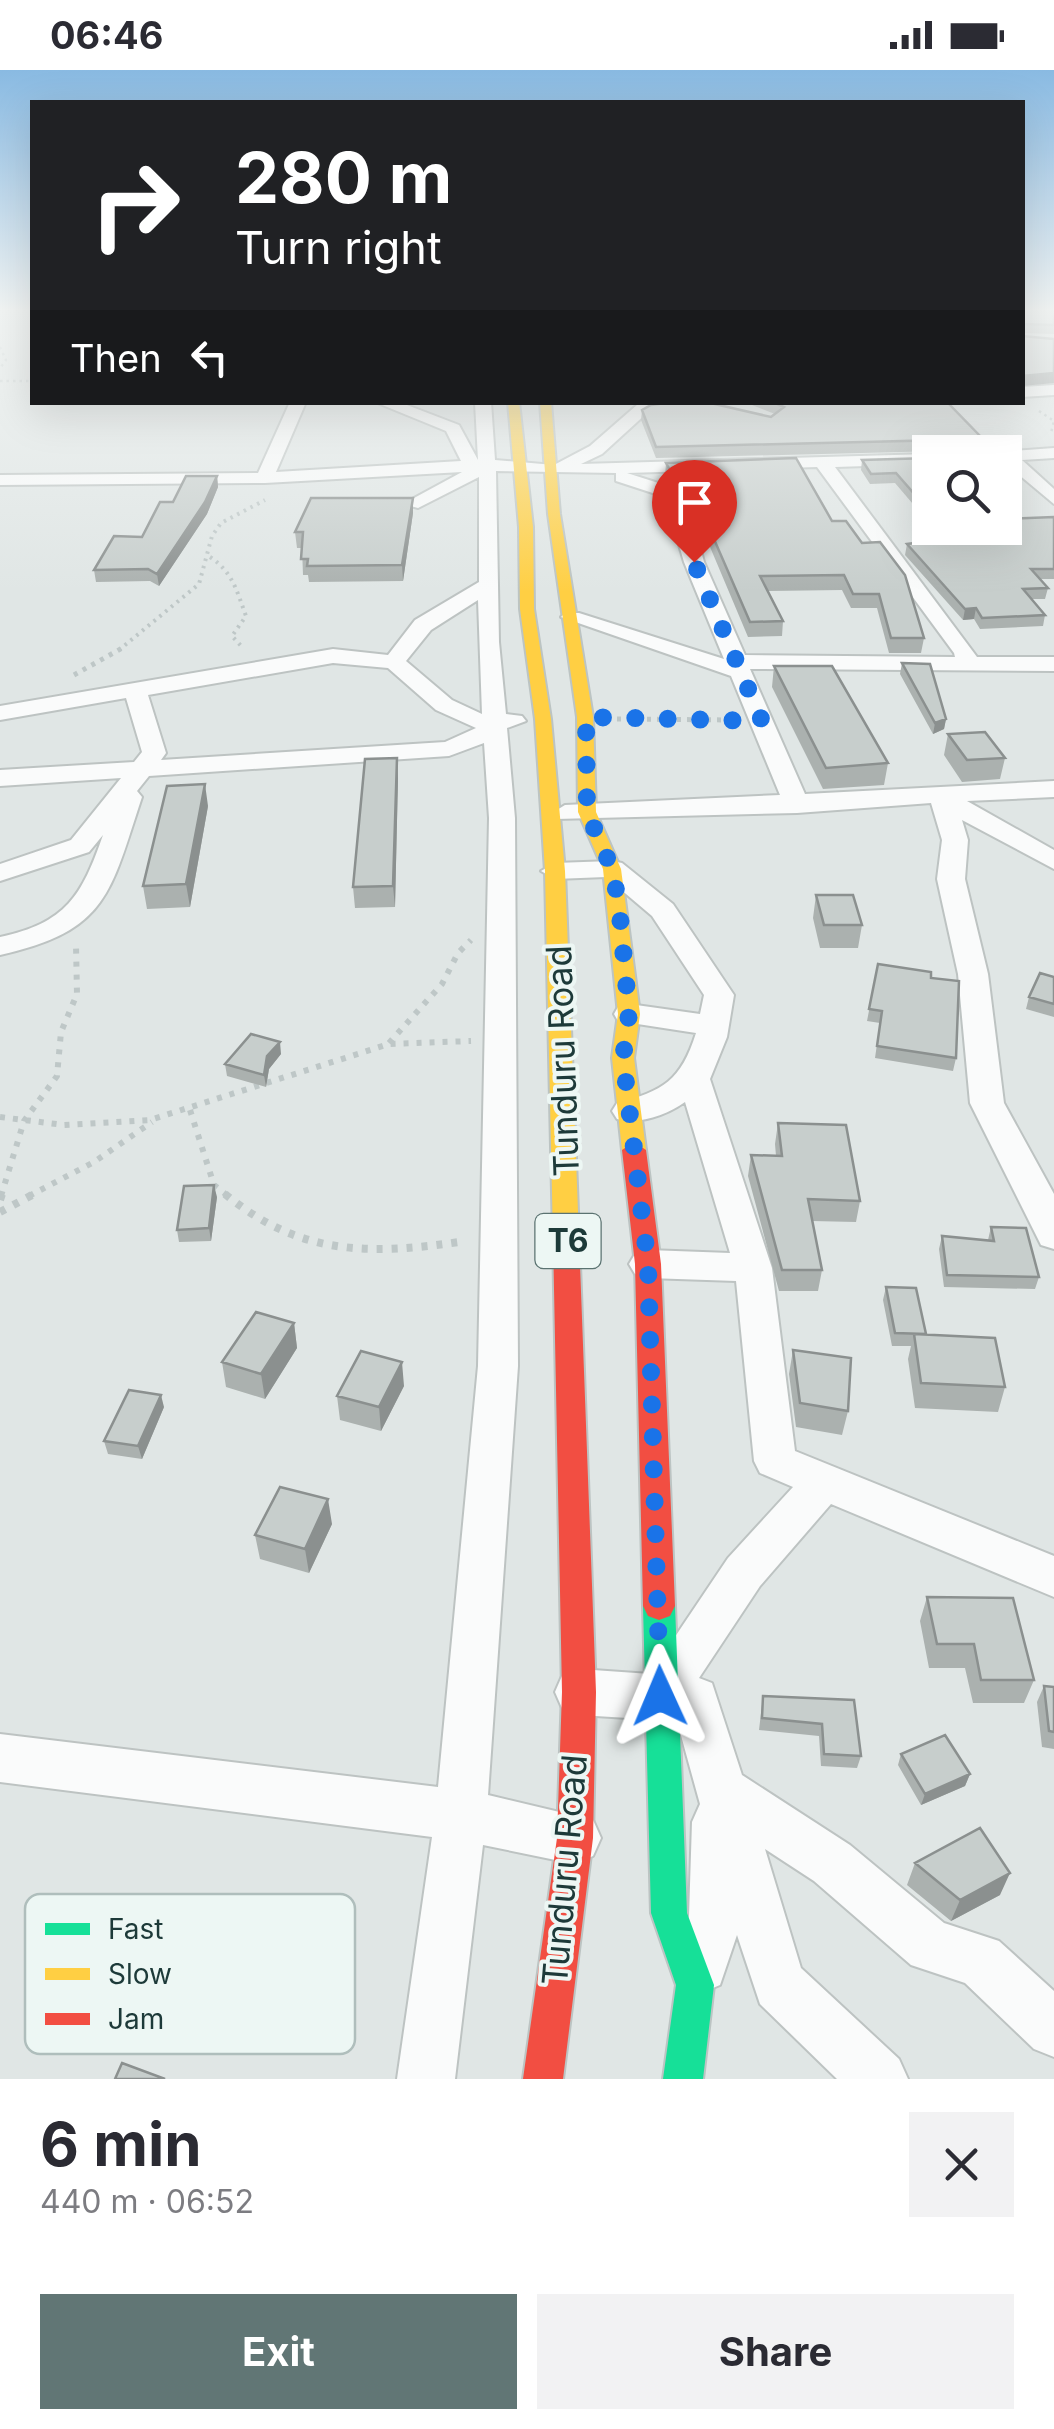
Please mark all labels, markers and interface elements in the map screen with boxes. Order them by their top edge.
text: 06:46 [50,12,163,58]
text: 280 m [235,135,452,220]
icon: right [70,140,200,270]
text: Turn right [235,220,442,275]
icon: left [182,330,237,385]
text: Then [70,335,162,381]
map controls [912,435,1022,545]
button: search [912,435,1022,545]
pin [652,460,737,563]
icon: arrive [667,475,722,530]
street label: Tunduru Road [537,945,587,1178]
road number: T6 [536,1214,600,1268]
position arrow [608,1644,712,1748]
street label: Tunduru Road [533,1753,595,1987]
legend [25,1894,355,2054]
text: Fast [108,1912,164,1946]
text: Slow [108,1957,172,1991]
text: Jam [108,2002,164,2036]
text: 6 min [40,2108,202,2180]
button: close [909,2112,1014,2217]
text: 440 m · 06:52 [40,2182,254,2221]
button: Exit [40,2294,517,2409]
button: Share [537,2294,1014,2409]

